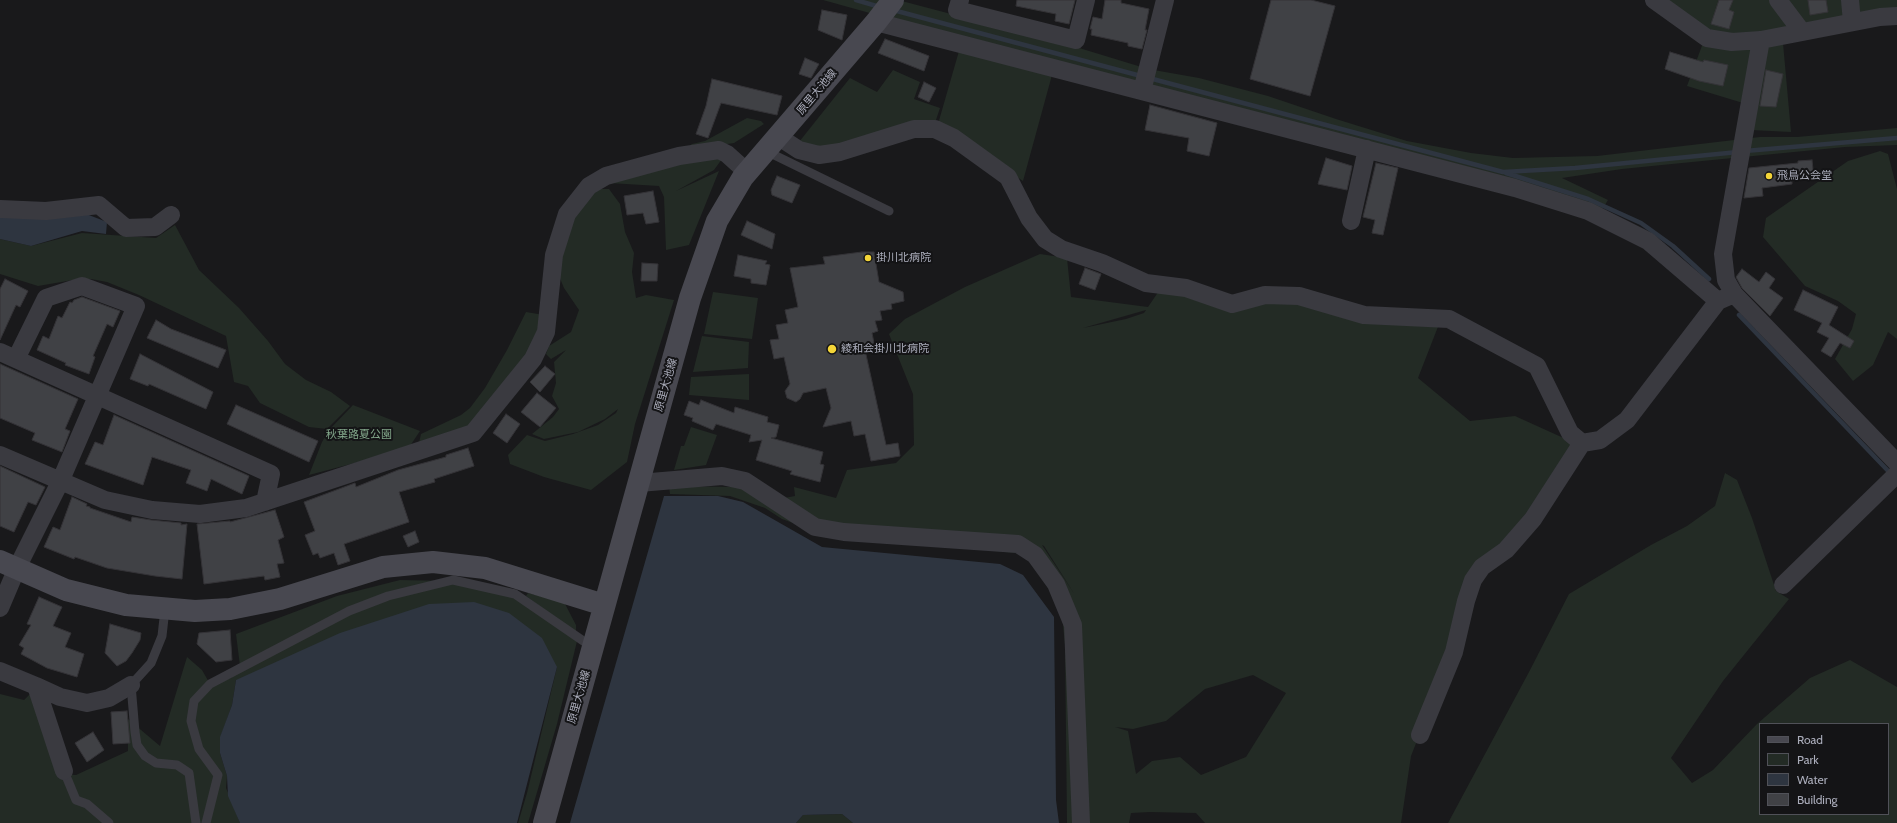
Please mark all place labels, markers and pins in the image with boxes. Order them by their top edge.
place label: 飛鳥公会堂 [1777,169,1832,183]
marker: 飛鳥公会堂 [1764,171,1774,181]
place label: 掛川北病院 [876,251,931,265]
marker: 掛川北病院 [863,253,873,263]
place label: 綾和会掛川北病院 [841,342,929,356]
marker: 綾和会掛川北病院 [826,343,838,355]

